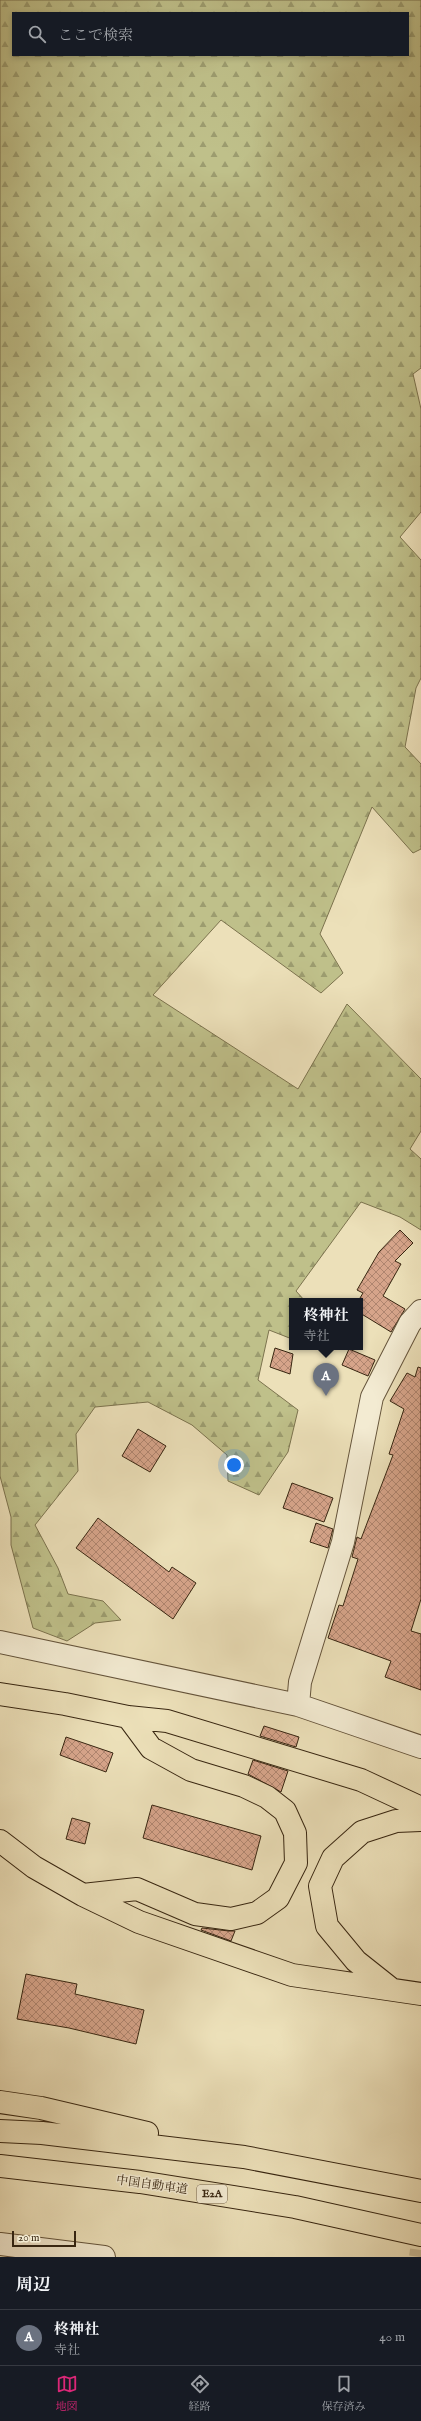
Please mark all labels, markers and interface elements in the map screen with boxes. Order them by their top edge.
search box [12,12,409,56]
icon: search [26,23,48,45]
text: ここで検索 [58,26,133,45]
popup [289,1298,363,1350]
text: 柊神社 [303,1306,349,1325]
text: 寺社 [303,1328,330,1345]
pin: A [313,1363,339,1396]
your location [224,1455,244,1475]
street label: 中国自動車道 [115,2173,189,2197]
road number: E2A [197,2185,227,2203]
scale bar [12,2229,76,2248]
text: 20 m [18,2231,39,2245]
text: 周辺 [16,2275,50,2296]
text: 柊神社 [54,2320,99,2339]
text: A [25,2329,33,2346]
text: 40 m [379,2329,405,2346]
text: 寺社 [54,2342,80,2359]
tab: 地図 [56,2373,78,2414]
tab: 経路 [189,2373,211,2414]
tab: 保存済み [322,2373,366,2414]

